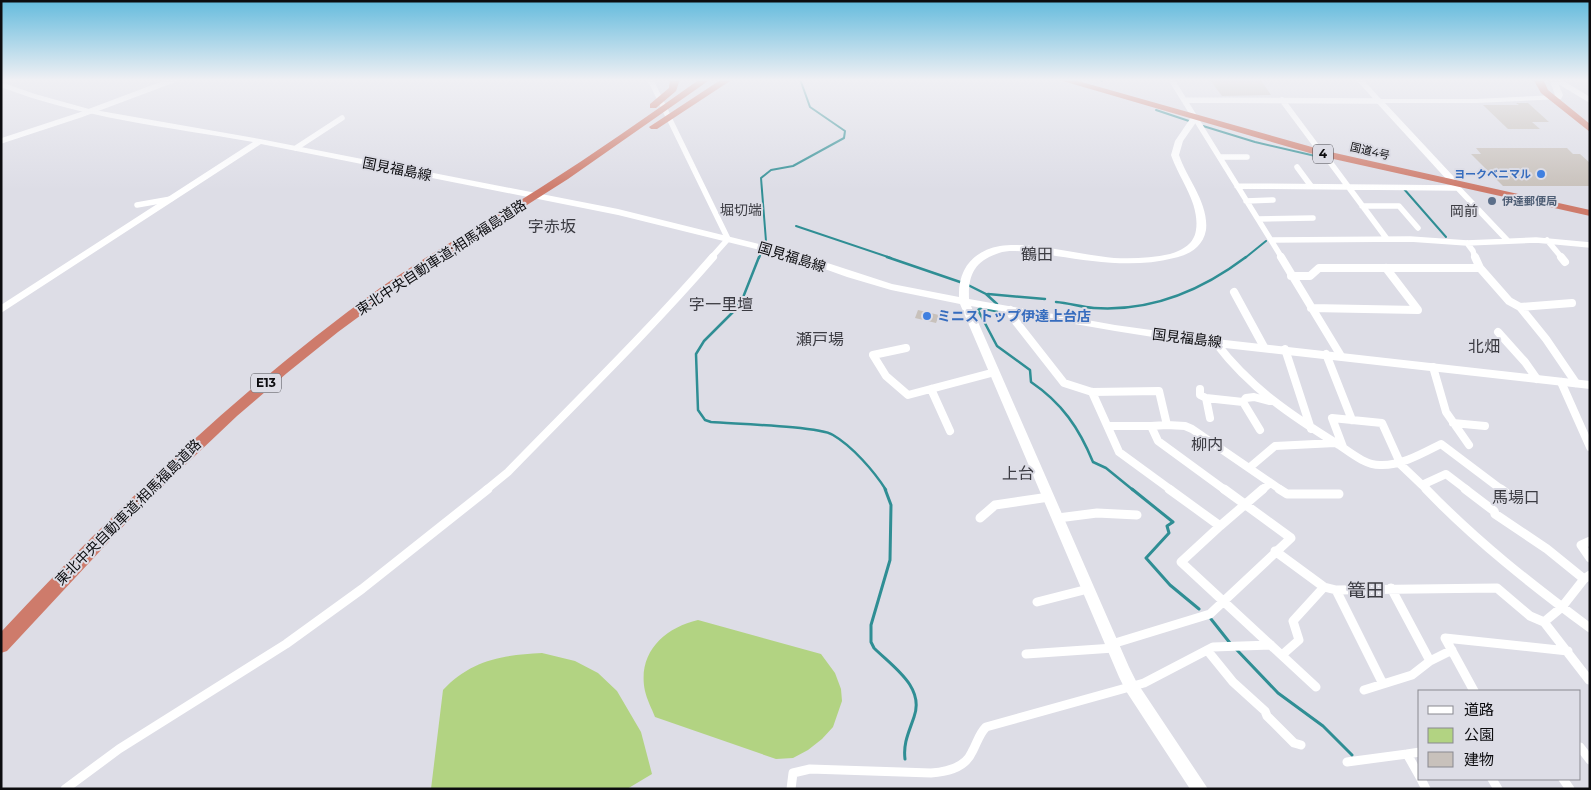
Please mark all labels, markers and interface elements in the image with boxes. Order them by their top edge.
street label: 国道4号 [1349,140,1391,162]
road number: 4 [1313,144,1333,164]
street label: 国見福島線 [361,153,433,185]
place label: ヨークベニマル [1454,167,1531,181]
marker: ヨークベニマル [1535,168,1547,180]
place label: 伊達郵便局 [1502,194,1557,208]
street label: 東北中央自動車道;相馬福島道路 [353,195,529,319]
marker: 伊達郵便局 [1486,195,1498,207]
district label: 堀切端 [720,201,762,219]
district label: 岡前 [1450,202,1478,220]
district label: 字赤坂 [528,217,576,236]
street label: 国見福島線 [756,238,828,276]
district label: 鶴田 [1021,245,1053,264]
district label: 字一里壇 [689,295,753,314]
place label: ミニストップ伊達上台店 [937,307,1091,325]
marker: ミニストップ伊達上台店 [921,310,933,322]
street label: 国見福島線 [1151,325,1223,351]
district label: 瀬戸場 [796,330,844,349]
district label: 北畑 [1468,337,1500,356]
road number: E13 [251,373,281,392]
street label: 東北中央自動車道;相馬福島道路 [51,435,205,589]
district label: 柳内 [1191,435,1223,454]
district label: 上台 [1002,464,1034,483]
district label: 馬場口 [1492,488,1540,507]
district label: 篭田 [1347,579,1385,602]
legend [1418,690,1581,780]
text: 道路 [1464,700,1494,719]
text: 公園 [1464,725,1494,744]
text: 建物 [1464,750,1494,769]

